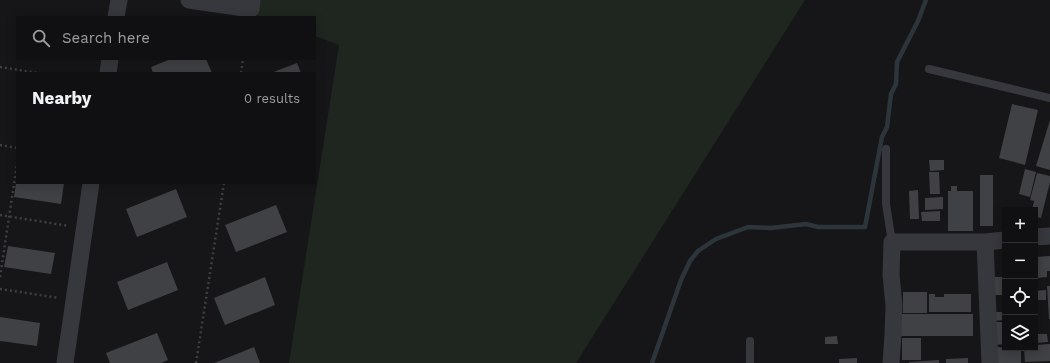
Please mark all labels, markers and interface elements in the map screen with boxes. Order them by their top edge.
search box [16,16,316,60]
icon: search [30,27,52,49]
text: Search here [62,29,150,47]
text: Nearby [32,88,91,108]
text: 0 results [244,91,300,106]
map controls [1002,207,1038,351]
button: + [1002,207,1038,243]
button: − [1002,243,1038,279]
button: locate [1002,279,1038,315]
button: layers [1002,315,1038,351]

